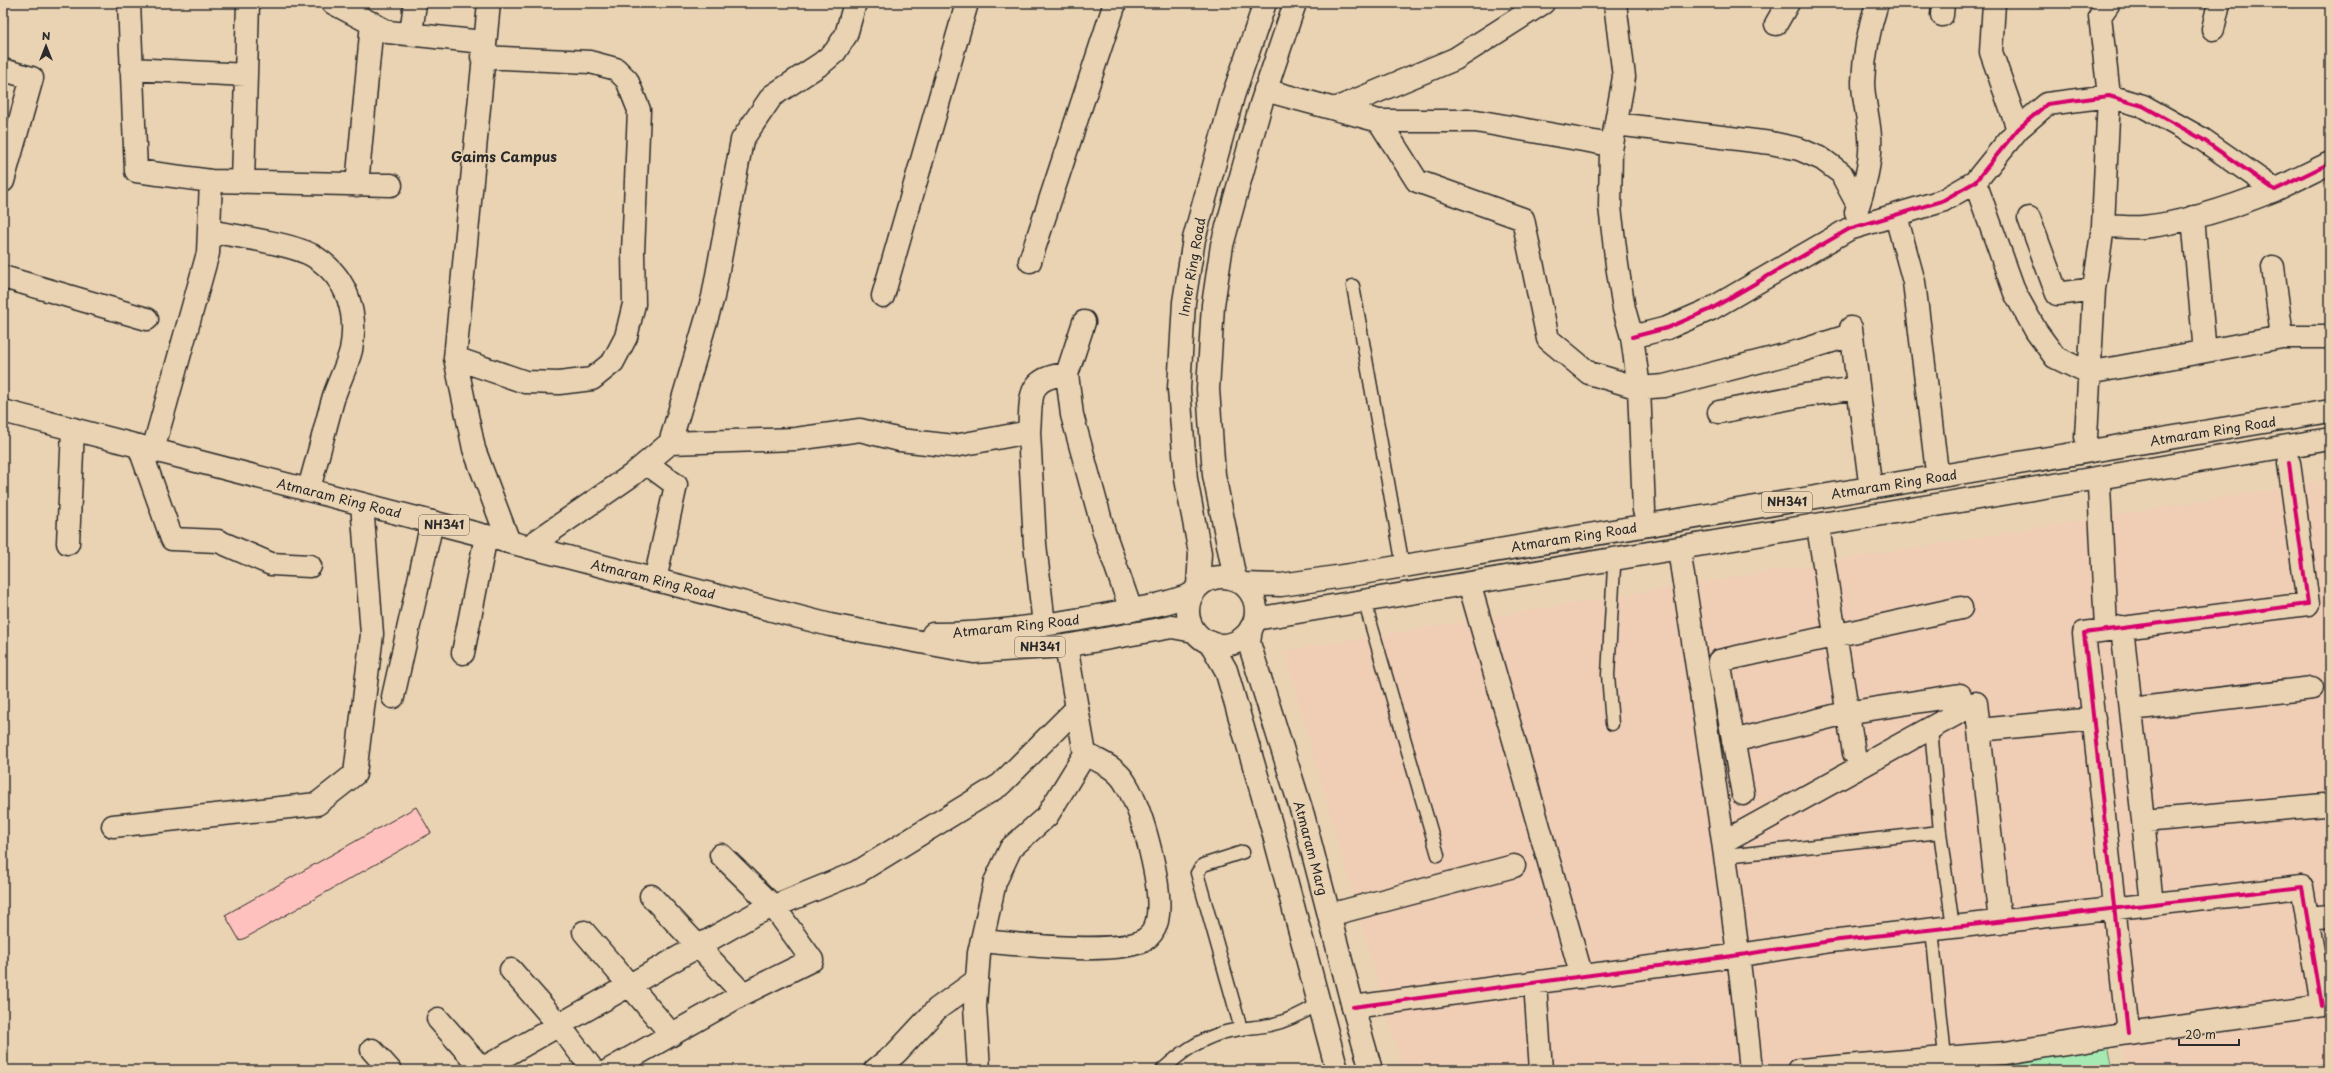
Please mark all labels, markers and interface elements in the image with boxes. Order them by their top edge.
north arrow [26,26,66,66]
text: N [42,27,51,44]
district label: Gaims Campus [451,146,557,167]
street label: Inner Ring Road [1173,216,1210,318]
street label: Atmaram Ring Road [2148,411,2277,450]
street label: Atmaram Ring Road [1829,464,1958,503]
street label: Atmaram Ring Road [275,473,403,522]
road number: NH341 [1762,492,1812,512]
road number: NH341 [419,515,469,535]
street label: Atmaram Ring Road [1509,517,1638,556]
street label: Atmaram Ring Road [589,554,717,603]
street label: Atmaram Ring Road [952,609,1080,642]
road number: NH341 [1015,637,1065,657]
street label: Atmaram Marg [1290,799,1333,897]
scale bar [2179,1021,2239,1047]
text: 20 m [2185,1025,2216,1043]

